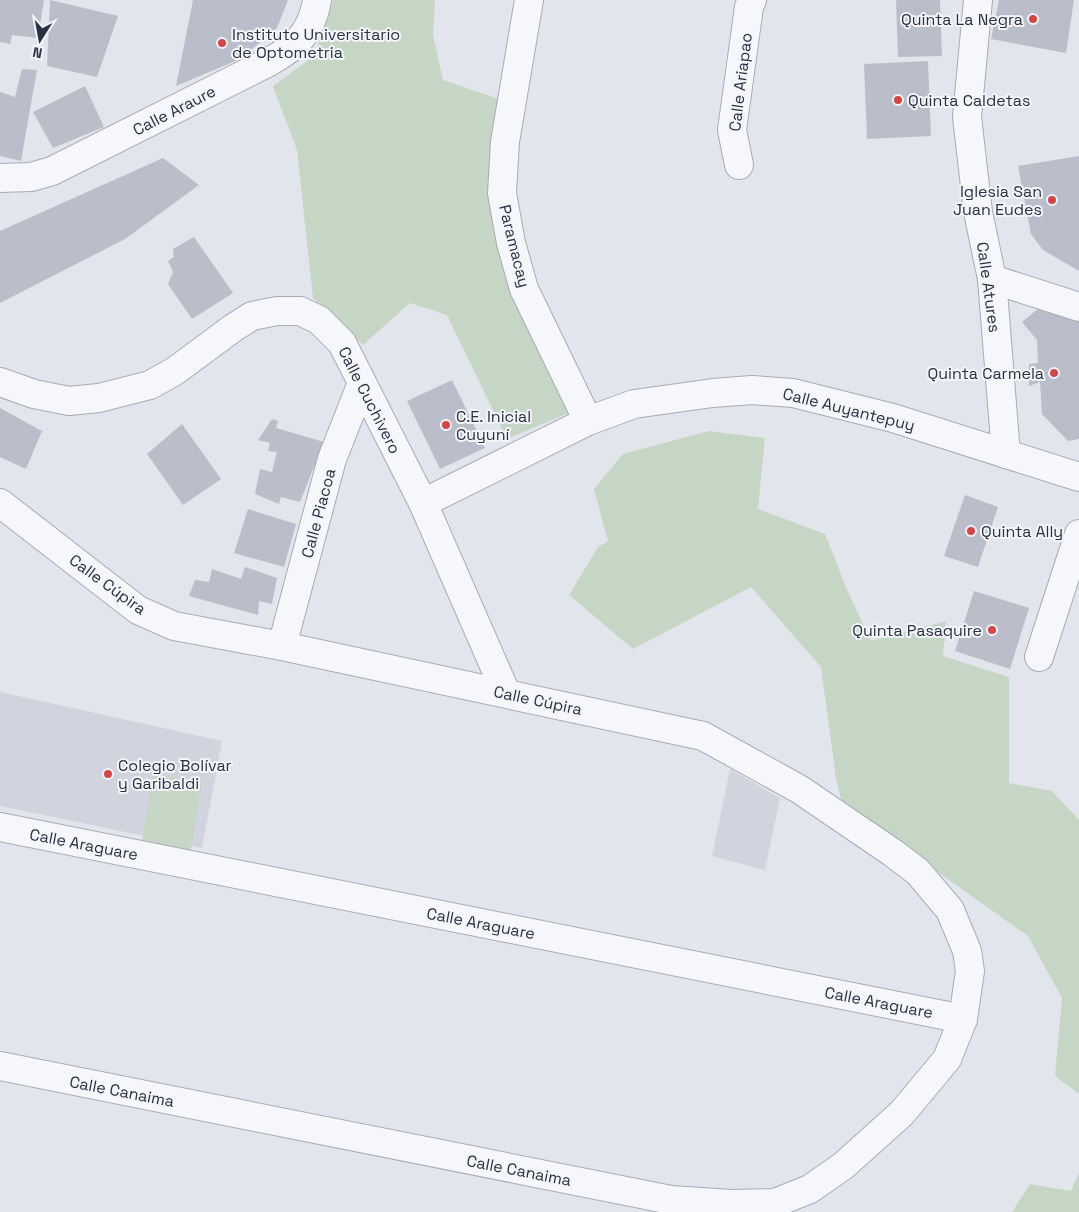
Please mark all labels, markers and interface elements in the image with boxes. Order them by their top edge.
place label: Quinta La Negra [901,9,1023,30]
marker: Quinta La Negra [1027,13,1039,25]
north arrow [15,15,65,65]
place label: Instituto Universitario de Optometria [232,24,400,63]
street label: Calle Ariapao [724,32,757,133]
marker: Instituto Universitario de Optometria [216,37,228,49]
text: N [31,43,44,62]
street label: Calle Araure [129,81,219,140]
place label: Quinta Caldetas [908,90,1030,111]
marker: Quinta Caldetas [892,94,904,106]
place label: Iglesia San Juan Eudes [953,181,1042,220]
marker: Iglesia San Juan Eudes [1046,194,1058,206]
street label: Paramacay [494,202,535,290]
street label: Calle Atures [972,240,1005,334]
street label: Calle Cuchivero [333,343,406,457]
place label: Quinta Carmela [928,363,1044,384]
marker: Quinta Carmela [1048,367,1060,379]
street label: Calle Auyantepuy [781,383,917,436]
place label: C.E. Inicial Cuyuní [456,406,531,445]
marker: C.E. Inicial Cuyuní [440,419,452,431]
street label: Calle Piacoa [296,466,341,560]
place label: Quinta Ally [981,521,1063,542]
marker: Quinta Ally [965,525,977,537]
street label: Calle Cúpira [65,549,150,619]
place label: Quinta Pasaquire [852,620,982,641]
marker: Quinta Pasaquire [986,624,998,636]
street label: Calle Cúpira [492,681,584,720]
place label: Colegio Bolívar y Garibaldi [118,755,232,794]
marker: Colegio Bolívar y Garibaldi [102,768,114,780]
street label: Calle Araguare [28,824,140,865]
street label: Calle Araguare [425,903,537,944]
street label: Calle Araguare [823,982,935,1023]
street label: Calle Canaima [68,1071,176,1112]
street label: Calle Canaima [465,1150,573,1191]

